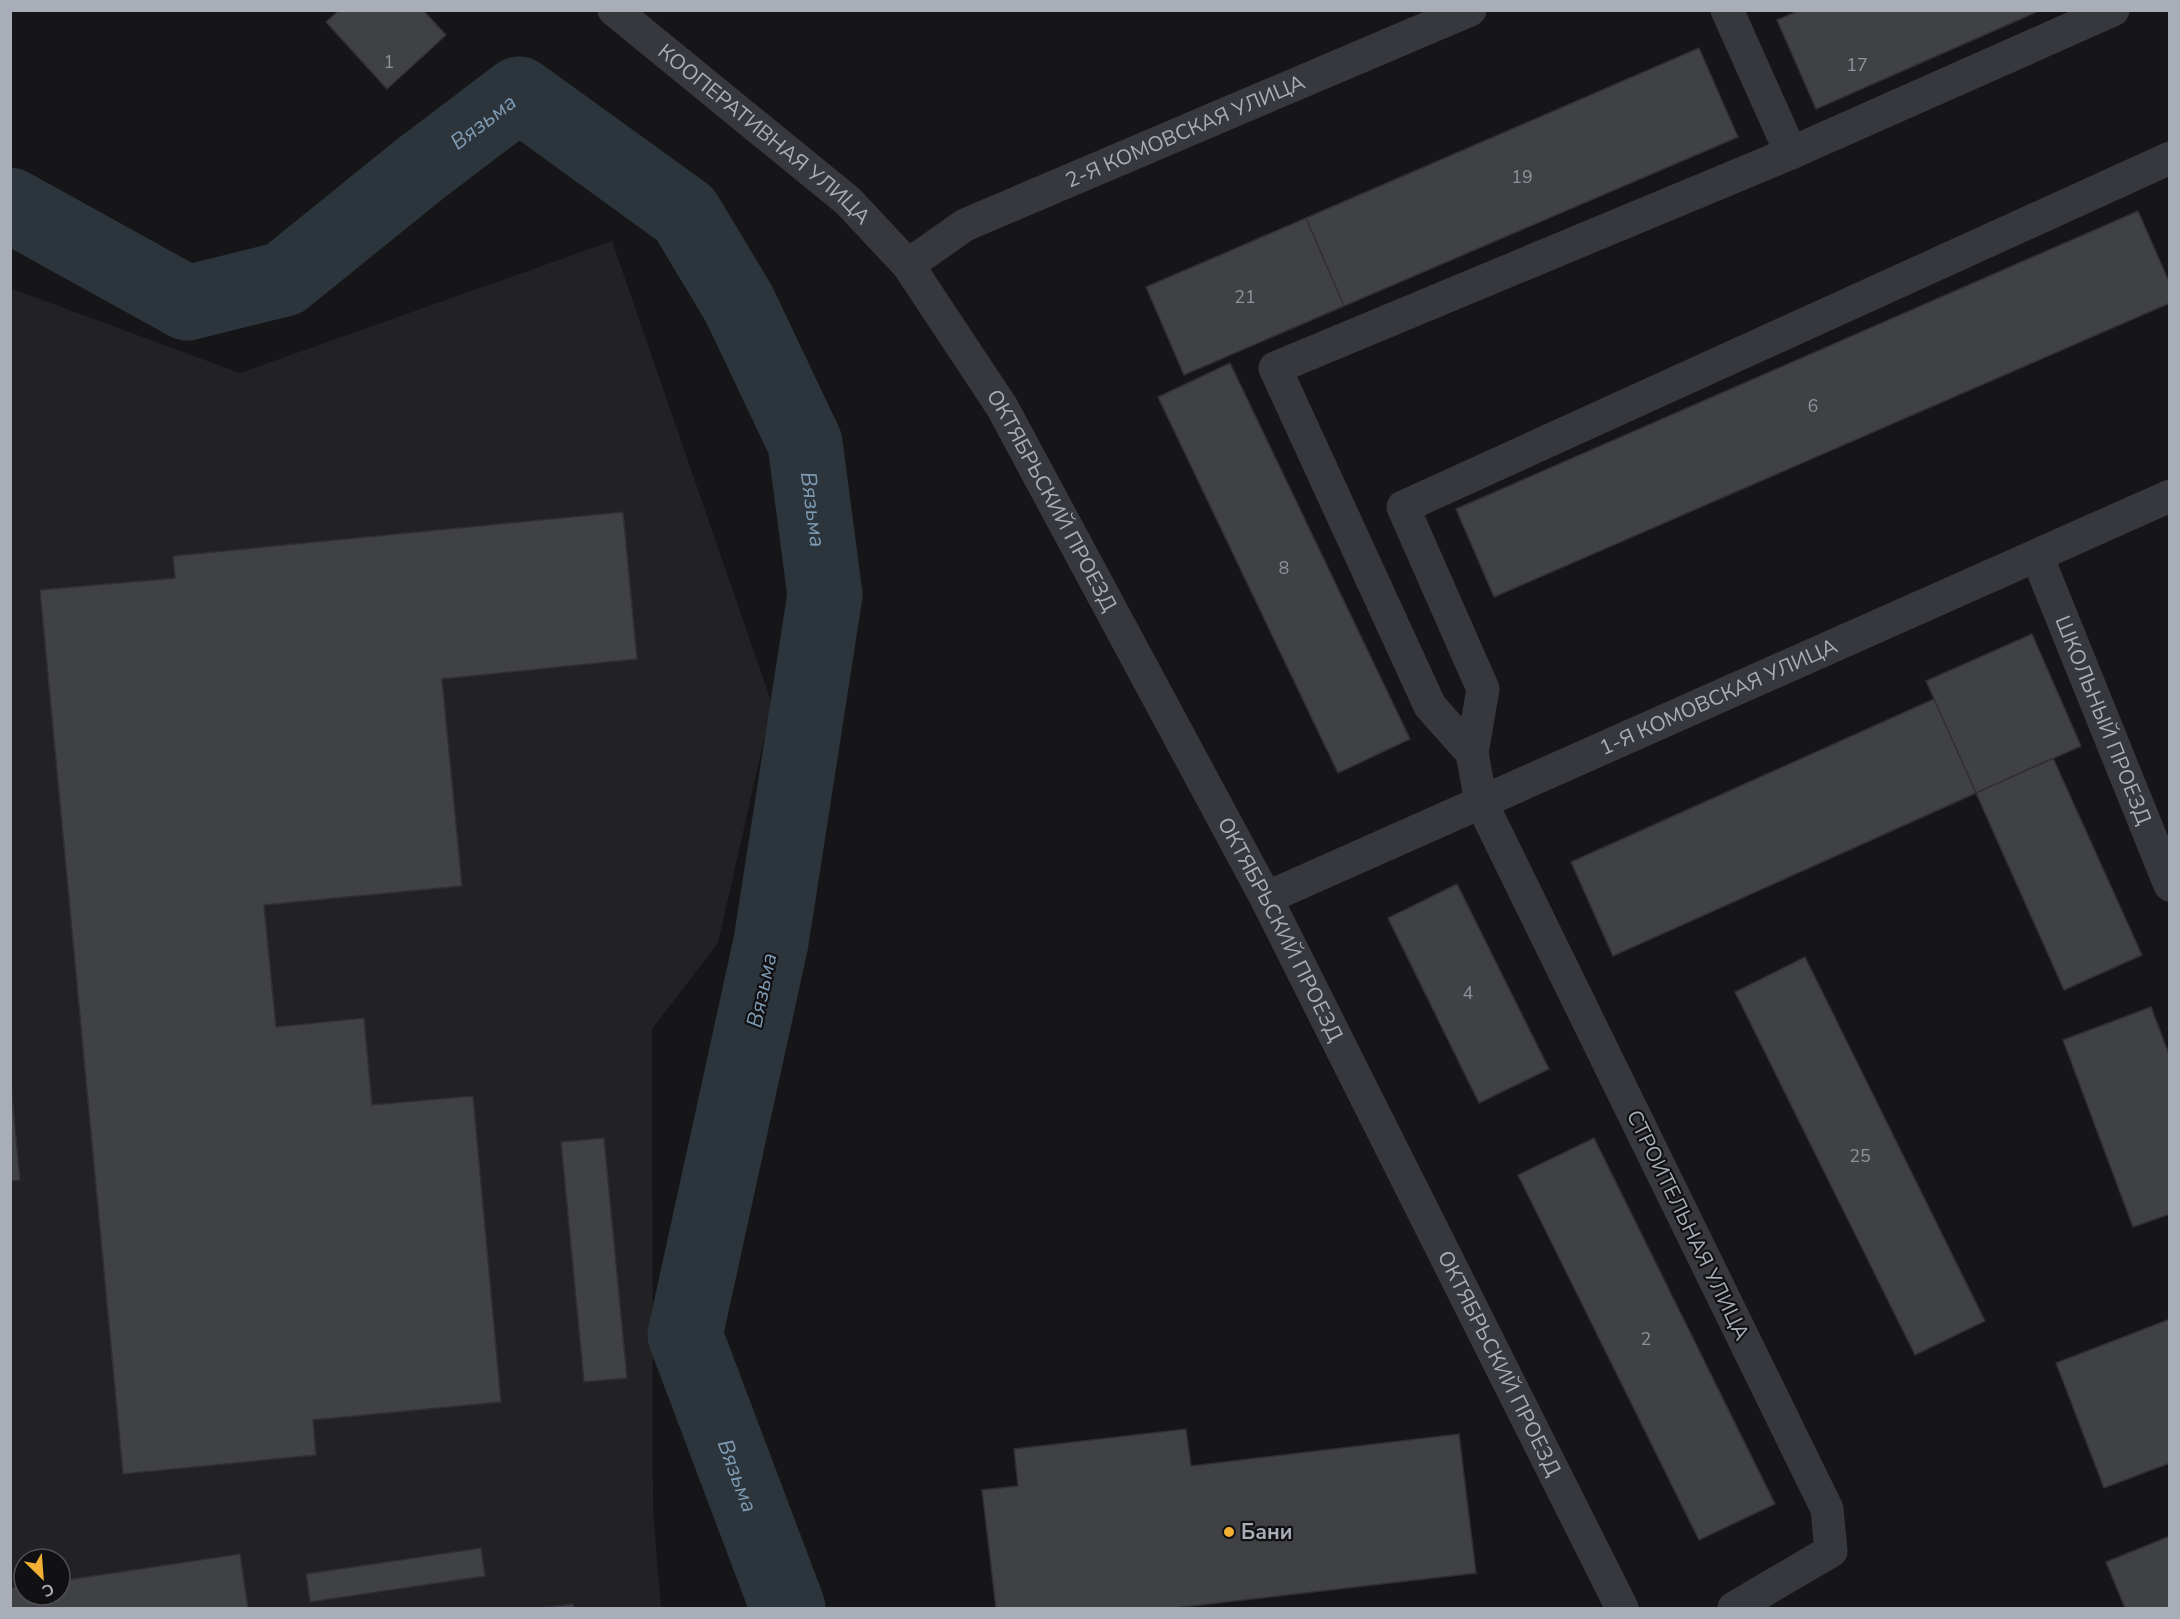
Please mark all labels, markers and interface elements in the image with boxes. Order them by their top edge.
street label: КООПЕРАТИВНАЯ УЛИЦА [652,37,877,231]
house number: 1 [384,50,394,74]
house number: 17 [1846,53,1868,77]
street label: 2-Я КОМОВСКАЯ УЛИЦА [1061,68,1309,195]
water label: Вязьма [444,87,523,157]
house number: 19 [1511,165,1533,189]
house number: 21 [1234,285,1256,309]
street label: ОКТЯБРЬСКИЙ ПРОЕЗД [980,384,1123,616]
house number: 6 [1808,394,1818,418]
water label: Вязьма [793,470,833,549]
house number: 8 [1279,556,1289,580]
street label: ШКОЛЬНЫЙ ПРОЕЗД [2049,611,2158,829]
street label: 1-Я КОМОВСКАЯ УЛИЦА [1595,632,1842,762]
street label: ОКТЯБРЬСКИЙ ПРОЕЗД [1211,812,1350,1046]
water label: Вязьма [739,950,785,1030]
house number: 4 [1463,981,1474,1005]
street label: СТРОИТЕЛЬНАЯ УЛИЦА [1620,1105,1756,1345]
house number: 25 [1849,1144,1871,1168]
street label: ОКТЯБРЬСКИЙ ПРОЕЗД [1431,1246,1568,1481]
house number: 2 [1641,1327,1651,1351]
water label: Вязьма [710,1435,765,1517]
place label: Бани [1241,1518,1292,1546]
marker: Бани [1222,1525,1236,1539]
north arrow [12,1547,72,1607]
text: С [38,1577,57,1602]

